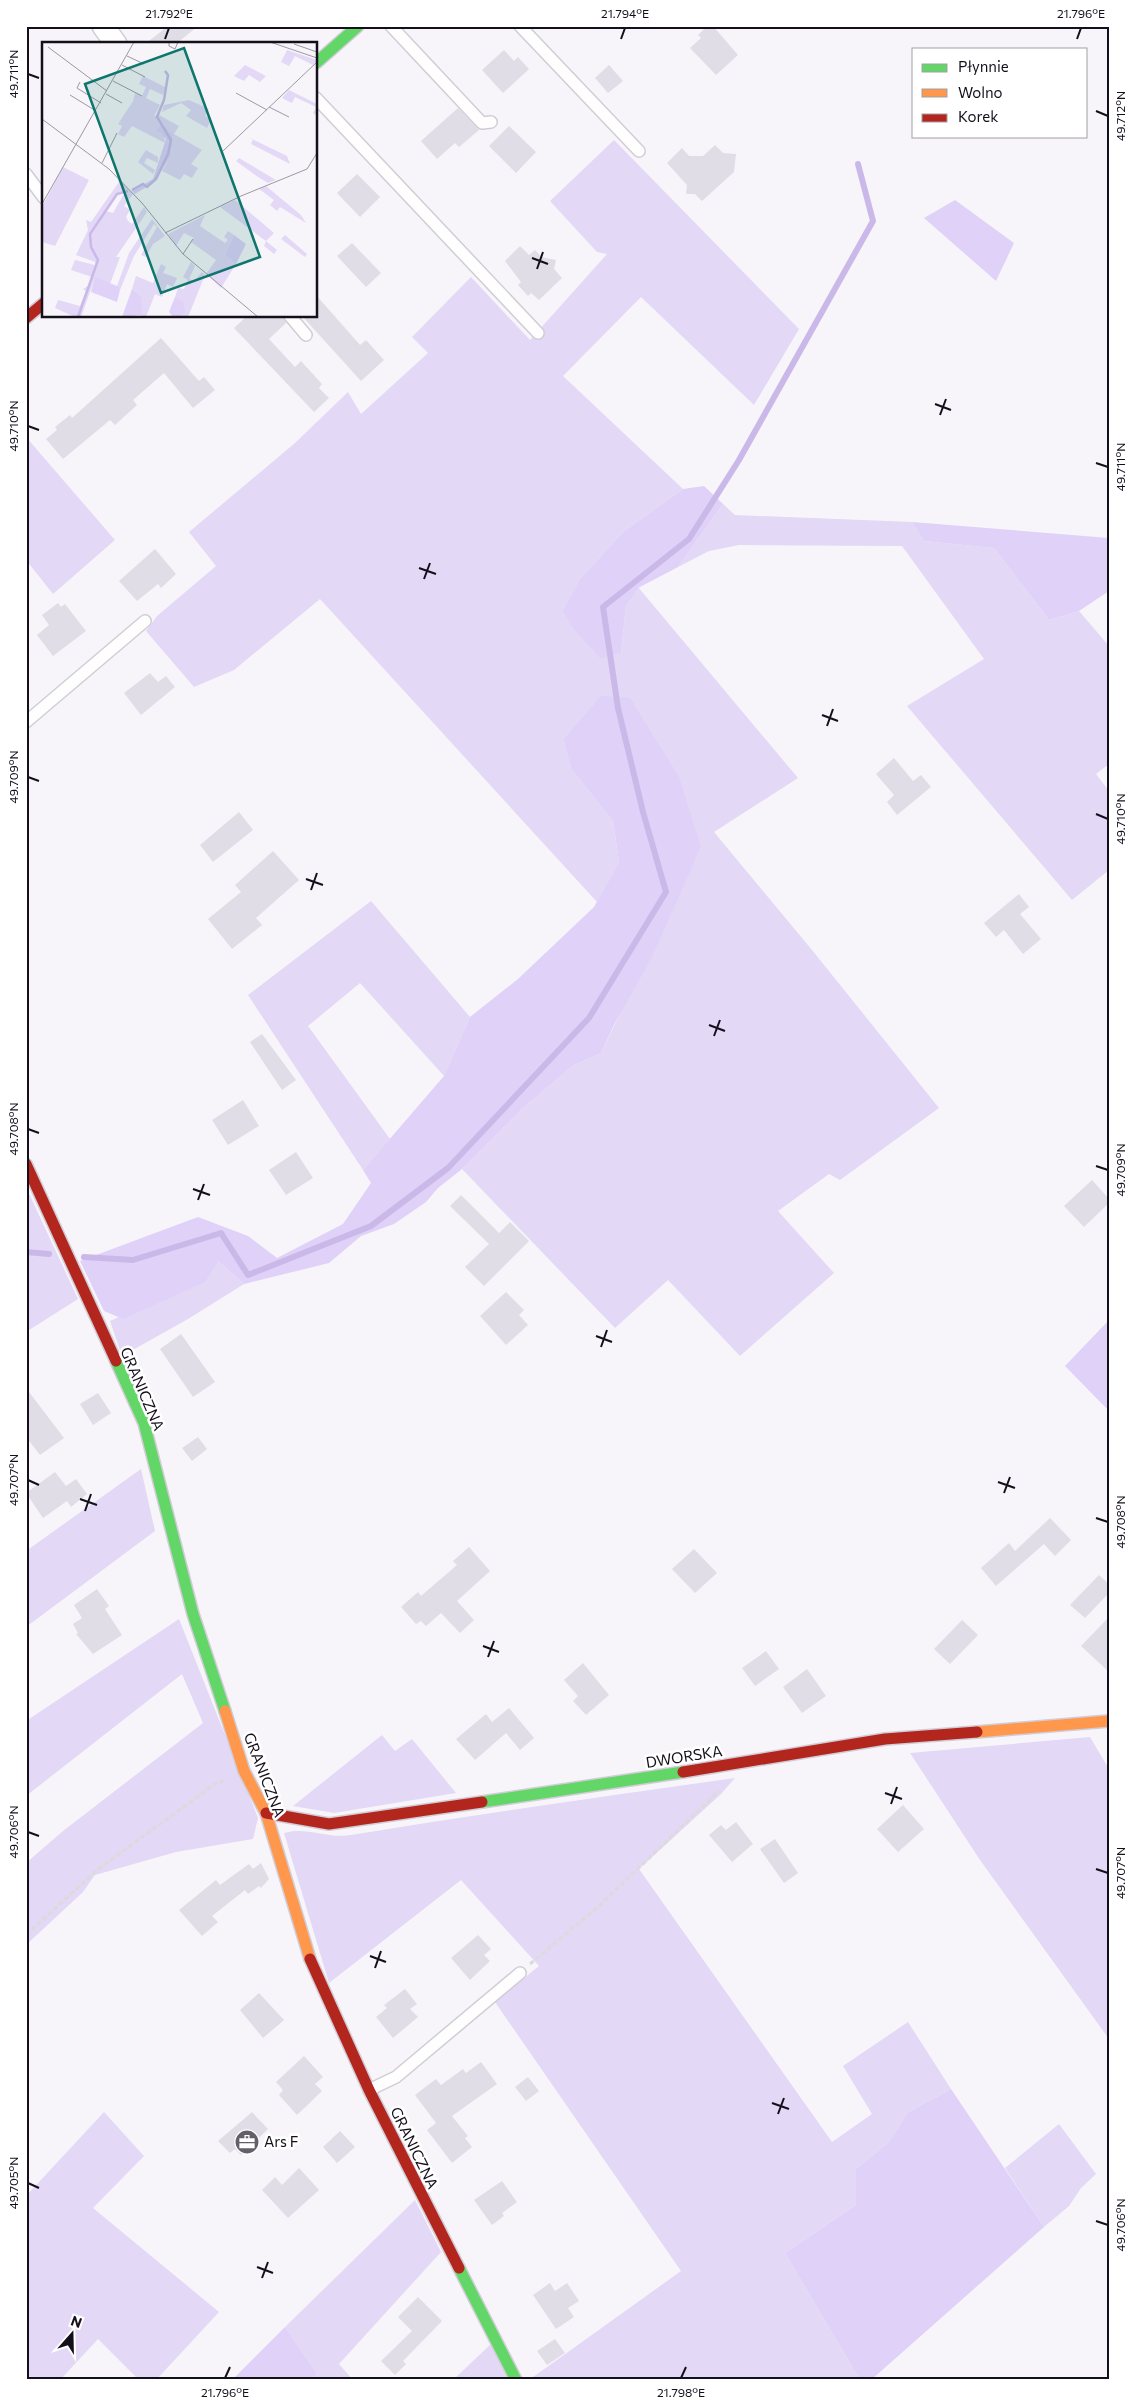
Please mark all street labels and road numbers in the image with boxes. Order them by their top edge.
street label: GRANICZNA [117,1344,169,1433]
street label: GRANICZNA [241,1730,289,1819]
street label: DWORSKA [644,1741,723,1771]
street label: GRANICZNA [387,2104,442,2191]

